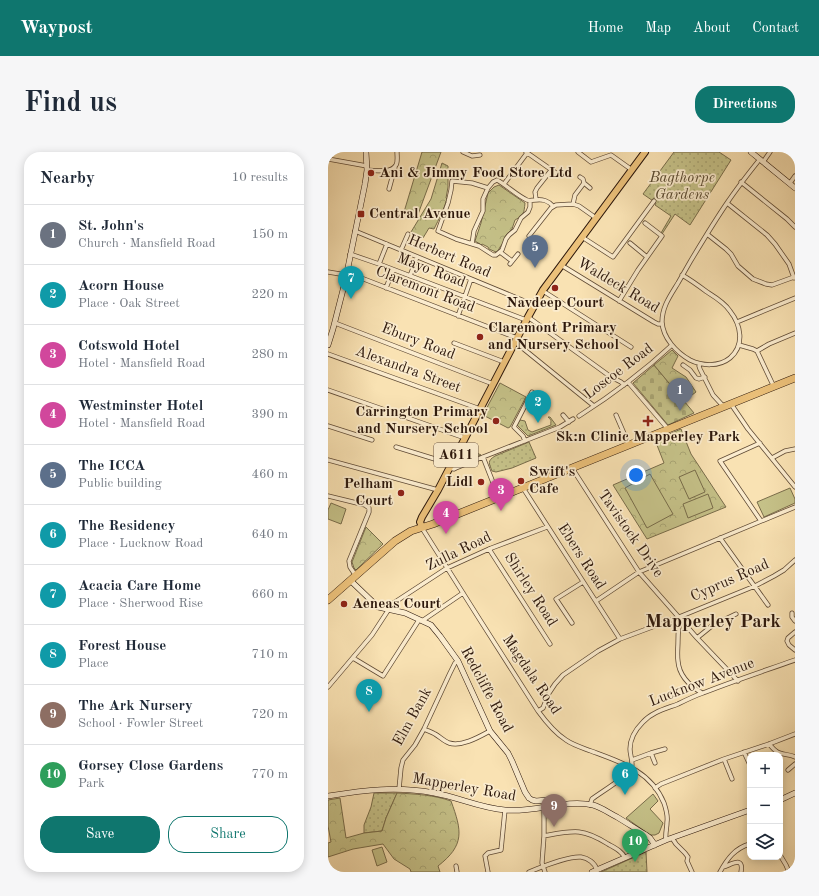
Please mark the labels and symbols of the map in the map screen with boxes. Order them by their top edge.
place label: Ani & Jimmy Food Store Ltd [379,166,572,181]
marker: Ani & Jimmy Food Store Ltd [366,168,376,178]
park label: Bagthorpe Gardens [648,171,715,203]
place label: Central Avenue [369,207,471,222]
marker: Central Avenue [356,209,366,219]
street label: Herbert Road [405,233,493,281]
pin: 5 [522,235,548,268]
street label: Mayo Road [395,251,467,291]
street label: Waldeck Road [574,256,662,316]
street label: Claremont Road [373,264,477,316]
pin: 7 [338,266,364,299]
marker: Navdeep Court [550,283,560,293]
place label: Navdeep Court [506,296,604,311]
street label: Ebury Road [379,321,457,363]
place label: Claremont Primary and Nursery School [488,321,619,353]
marker: Claremont Primary and Nursery School [475,332,485,342]
street label: Loscoe Road [582,341,657,403]
street label: Alexandra Street [353,344,463,396]
pin: 1 [667,378,693,411]
pin: 2 [525,390,551,423]
place label: Carrington Primary and Nursery School [355,405,488,437]
marker: Sk:n Clinic Mapperley Park [642,415,654,427]
marker: Carrington Primary and Nursery School [491,416,501,426]
place label: Sk:n Clinic Mapperley Park [556,430,741,445]
road number: A611 [434,443,478,467]
place label: Swift's Cafe [529,465,575,497]
your location [626,465,646,485]
place label: Lidl [446,475,473,490]
marker: Swift's Cafe [516,476,526,486]
place label: Pelham Court [344,477,394,509]
marker: Lidl [476,477,486,487]
pin: 3 [488,478,514,511]
marker: Pelham Court [396,488,406,498]
street label: Tavistock Drive [594,488,666,580]
pin: 4 [433,501,459,534]
street label: Ebers Road [554,521,608,593]
street label: Zulla Road [424,530,494,574]
street label: Shirley Road [501,551,559,630]
street label: Cyprus Road [689,557,772,605]
place label: Aeneas Court [352,597,442,612]
marker: Aeneas Court [339,599,349,609]
district label: Mapperley Park [645,613,781,632]
street label: Magdala Road [499,633,563,718]
street label: Redcliffe Road [457,645,515,735]
street label: Lucknow Avenue [647,656,757,710]
pin: 8 [356,679,382,712]
street label: Elm Bank [391,685,435,749]
pin: 6 [612,762,638,795]
street label: Mapperley Road [411,771,517,805]
pin: 9 [541,794,567,827]
pin: 10 [622,829,648,862]

